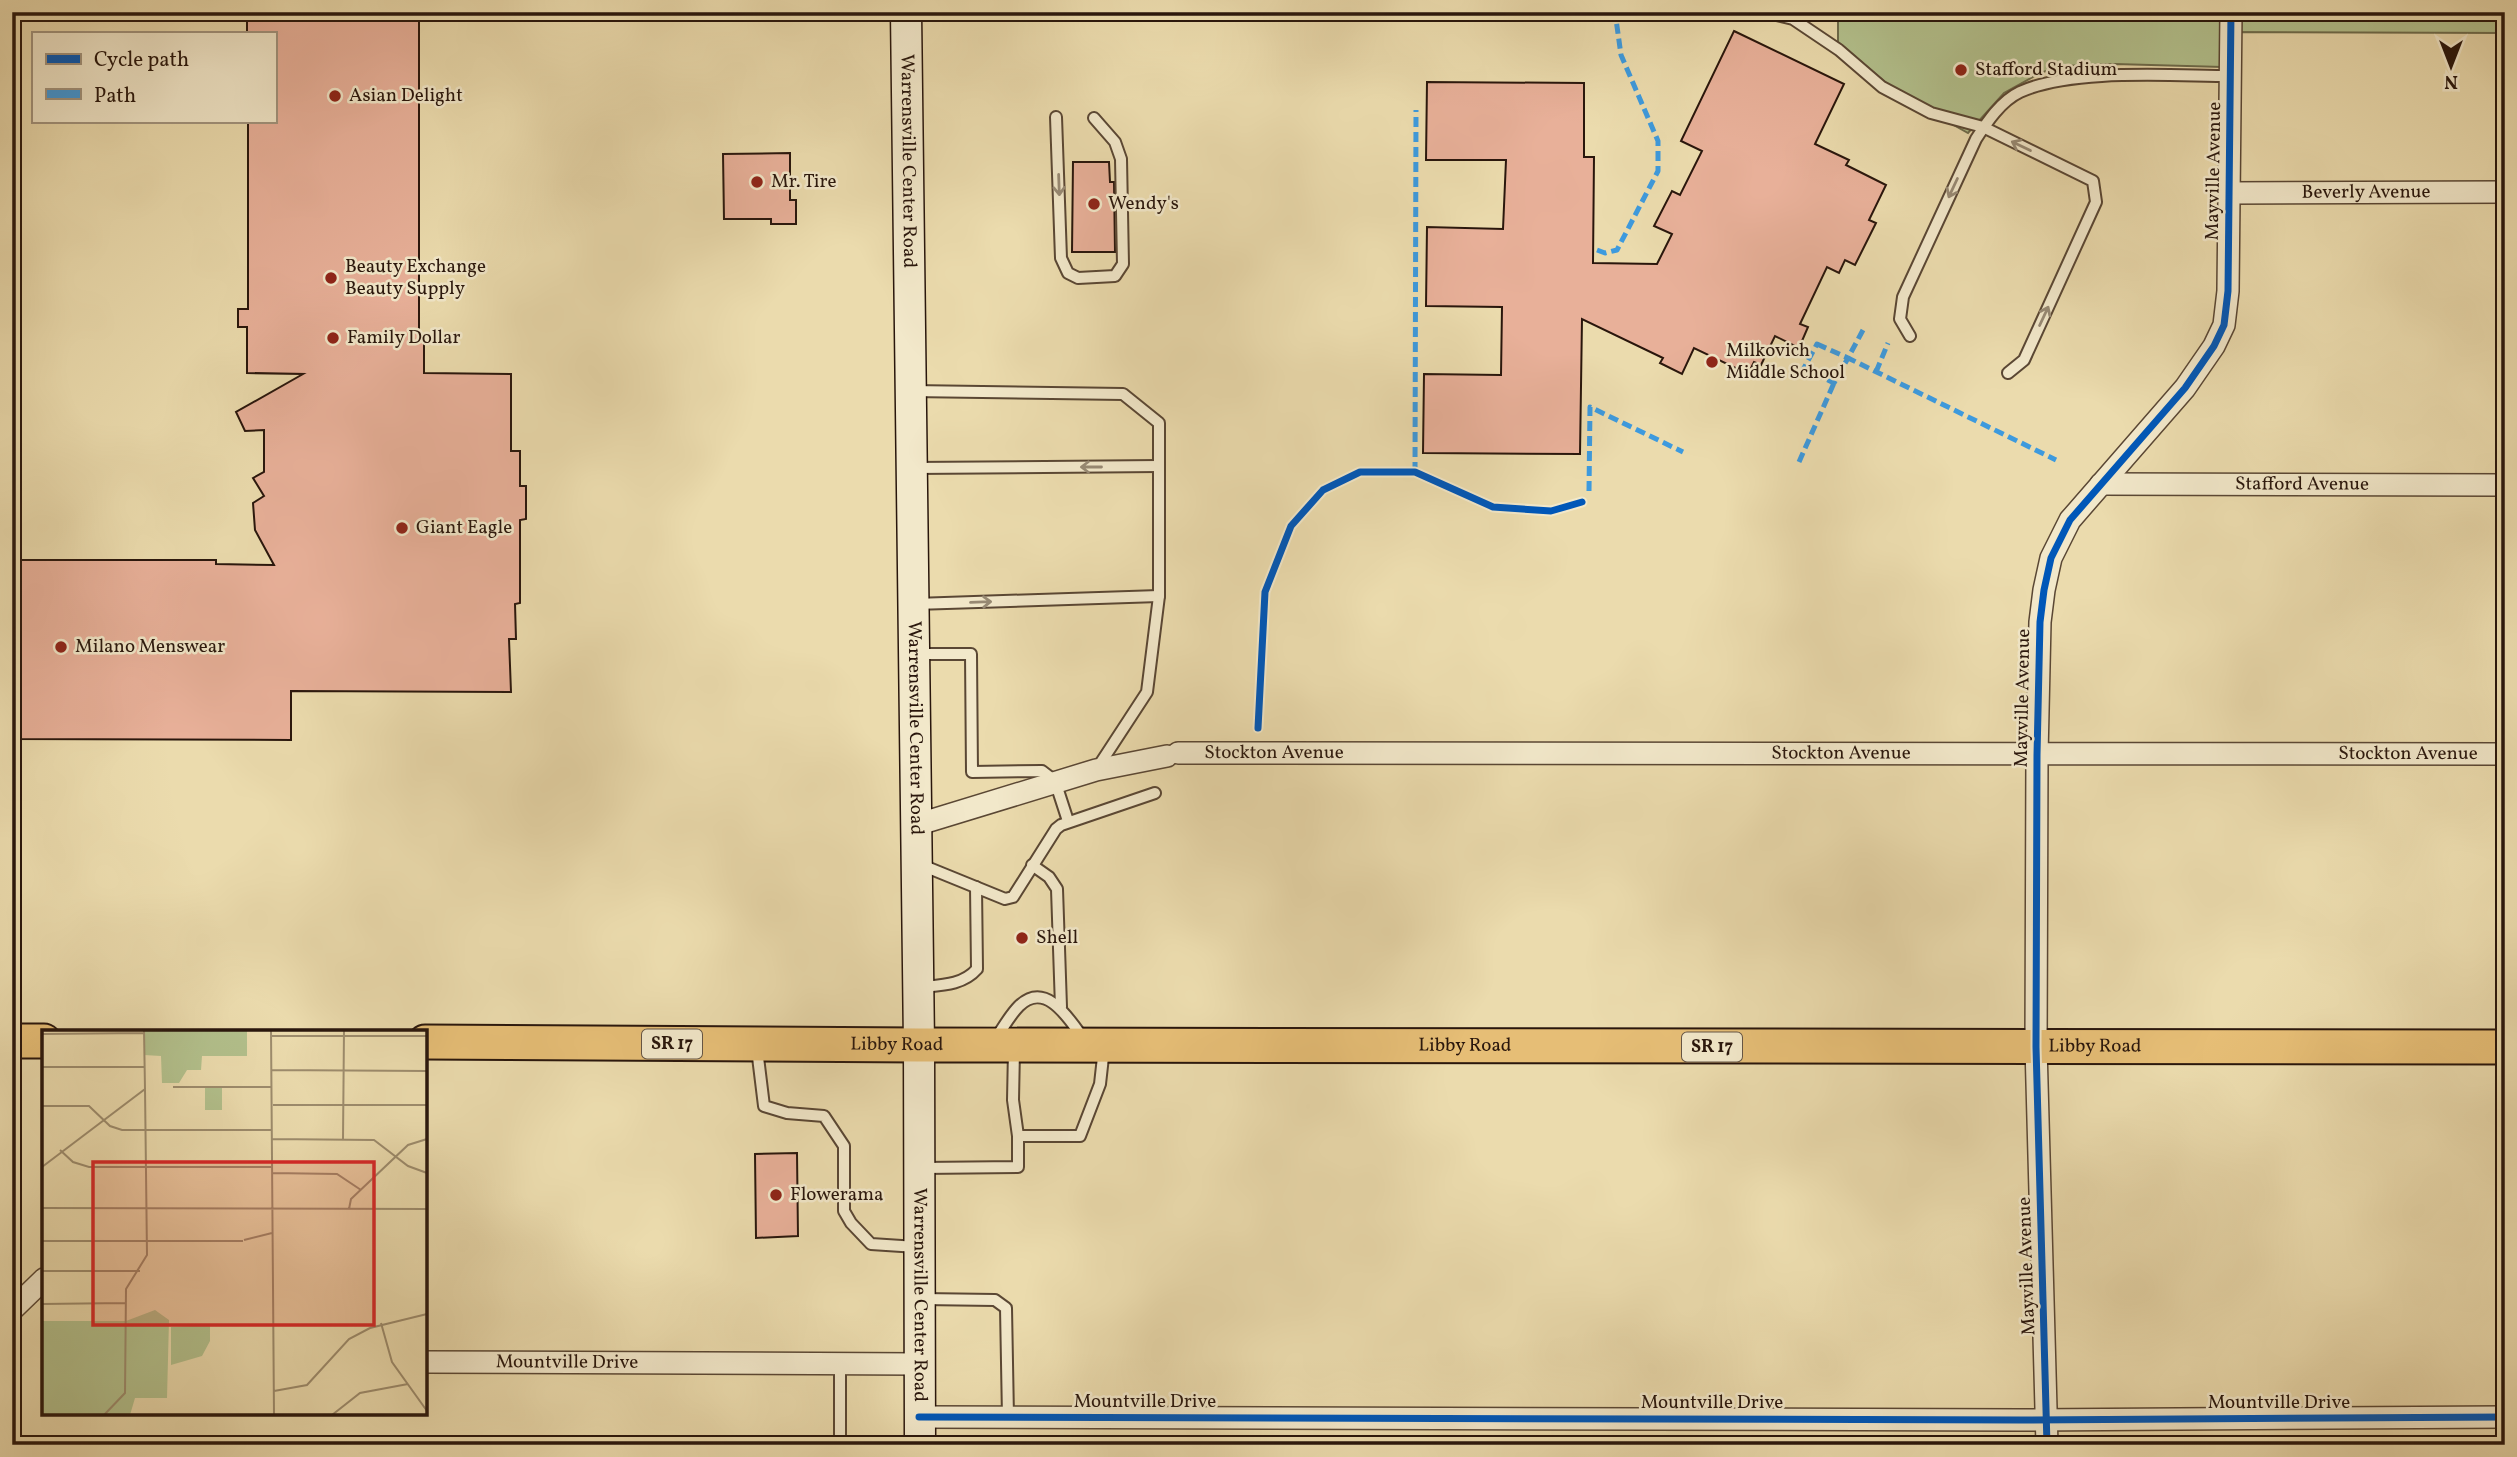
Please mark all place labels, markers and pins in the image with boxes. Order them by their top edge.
place label: Stafford Stadium [1975,57,2118,83]
marker: Stafford Stadium [1953,62,1969,78]
place label: Asian Delight [349,83,463,109]
marker: Asian Delight [327,88,343,104]
place label: Mr. Tire [771,169,836,195]
marker: Mr. Tire [749,174,765,190]
place label: Wendy's [1108,191,1179,217]
marker: Wendy's [1086,196,1102,212]
place label: Beauty Exchange Beauty Supply [345,254,486,302]
marker: Beauty Exchange Beauty Supply [323,270,339,286]
place label: Family Dollar [347,325,461,351]
marker: Family Dollar [325,330,341,346]
place label: Milkovich Middle School [1726,338,1845,386]
marker: Milkovich Middle School [1704,354,1720,370]
place label: Giant Eagle [416,515,512,541]
marker: Giant Eagle [394,520,410,536]
place label: Milano Menswear [75,634,225,660]
marker: Milano Menswear [53,639,69,655]
place label: Shell [1036,925,1078,951]
marker: Shell [1014,930,1030,946]
place label: Flowerama [790,1182,883,1208]
marker: Flowerama [768,1187,784,1203]

